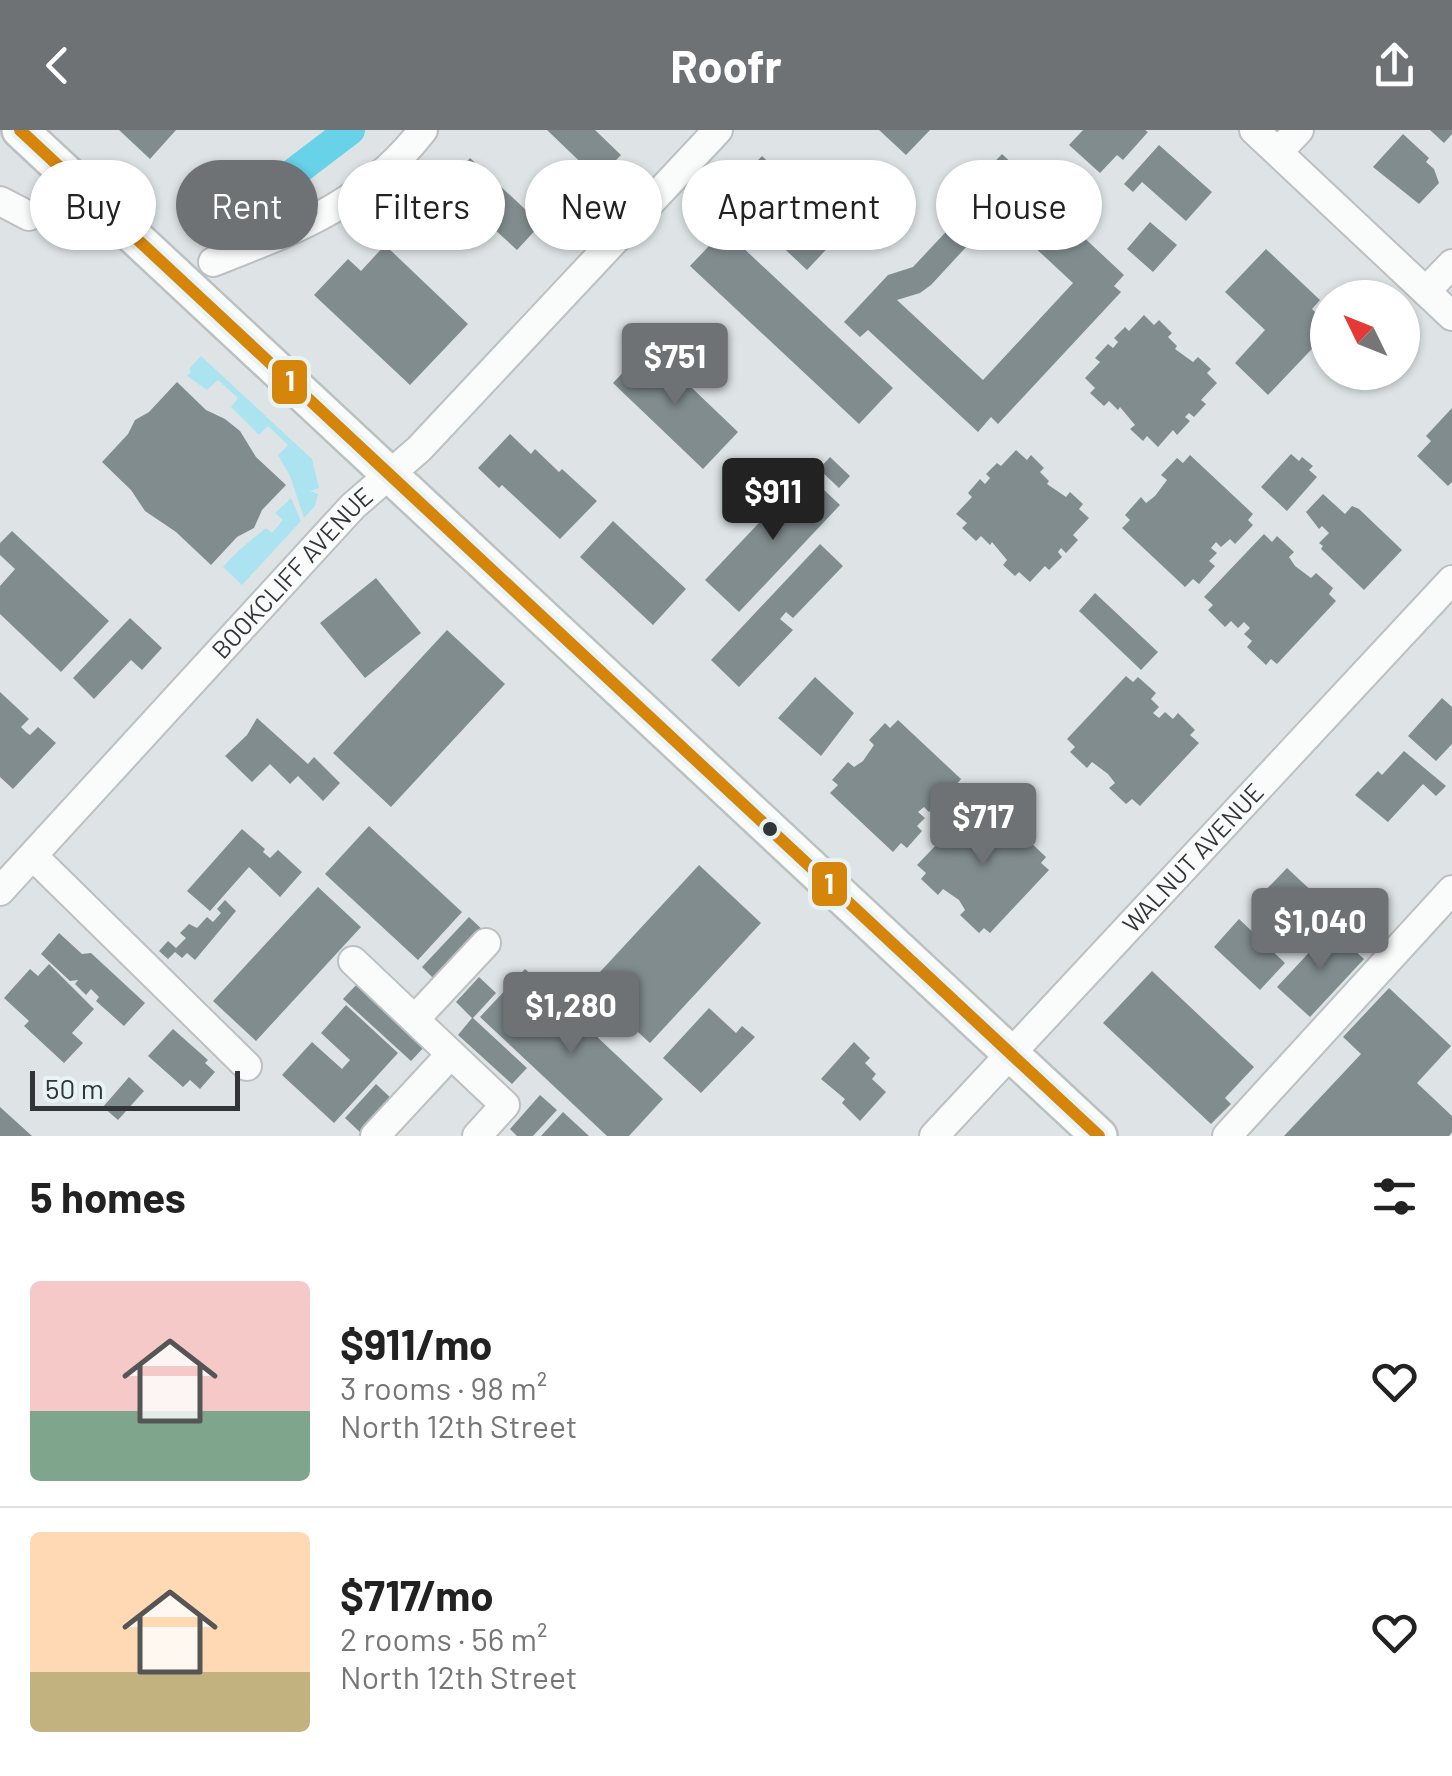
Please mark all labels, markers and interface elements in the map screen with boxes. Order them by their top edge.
icon: back [30,38,85,93]
text: Roofr [670,38,782,92]
icon: share [1367,38,1422,93]
chip: Buy [30,160,156,250]
chip: Rent [176,160,318,250]
chip: Filters [338,160,505,250]
chip: New [525,160,662,250]
chip: Apartment [682,160,916,250]
chip: House [936,160,1102,250]
north arrow [1310,280,1420,390]
map controls [1310,280,1420,390]
pin: $751 [616,323,734,408]
text: $751 [644,336,706,374]
line badge: 1 [270,358,309,406]
text: 1 [285,363,295,397]
pin: $911 [714,458,832,543]
text: $911 [744,471,802,509]
street label: BOOKCLIFF AVENUE [205,480,378,664]
street label: WALNUT AVENUE [1115,776,1269,938]
pin: $717 [924,783,1042,868]
text: $717 [952,796,1014,834]
unlabelled marker [760,819,780,839]
line badge: 1 [810,860,849,908]
text: 1 [824,866,834,900]
pin: $1,040 [1239,888,1401,973]
text: $1,040 [1273,901,1367,939]
pin: $1,280 [490,972,652,1057]
text: $1,280 [525,985,617,1023]
scale bar [30,1066,240,1110]
text: 50 m [45,1071,104,1105]
icon: filters [1367,1169,1422,1224]
text: 5 homes [30,1171,186,1221]
text: $911/mo [340,1318,493,1368]
icon: home [110,1321,230,1441]
icon: heart [1367,1354,1422,1409]
text: 3 rooms · 98 m² [340,1368,547,1406]
text: North 12th Street [340,1406,577,1444]
text: $717/mo [340,1569,494,1619]
icon: home [110,1572,230,1692]
icon: heart [1367,1605,1422,1660]
text: 2 rooms · 56 m² [340,1619,548,1657]
text: North 12th Street [340,1657,577,1695]

